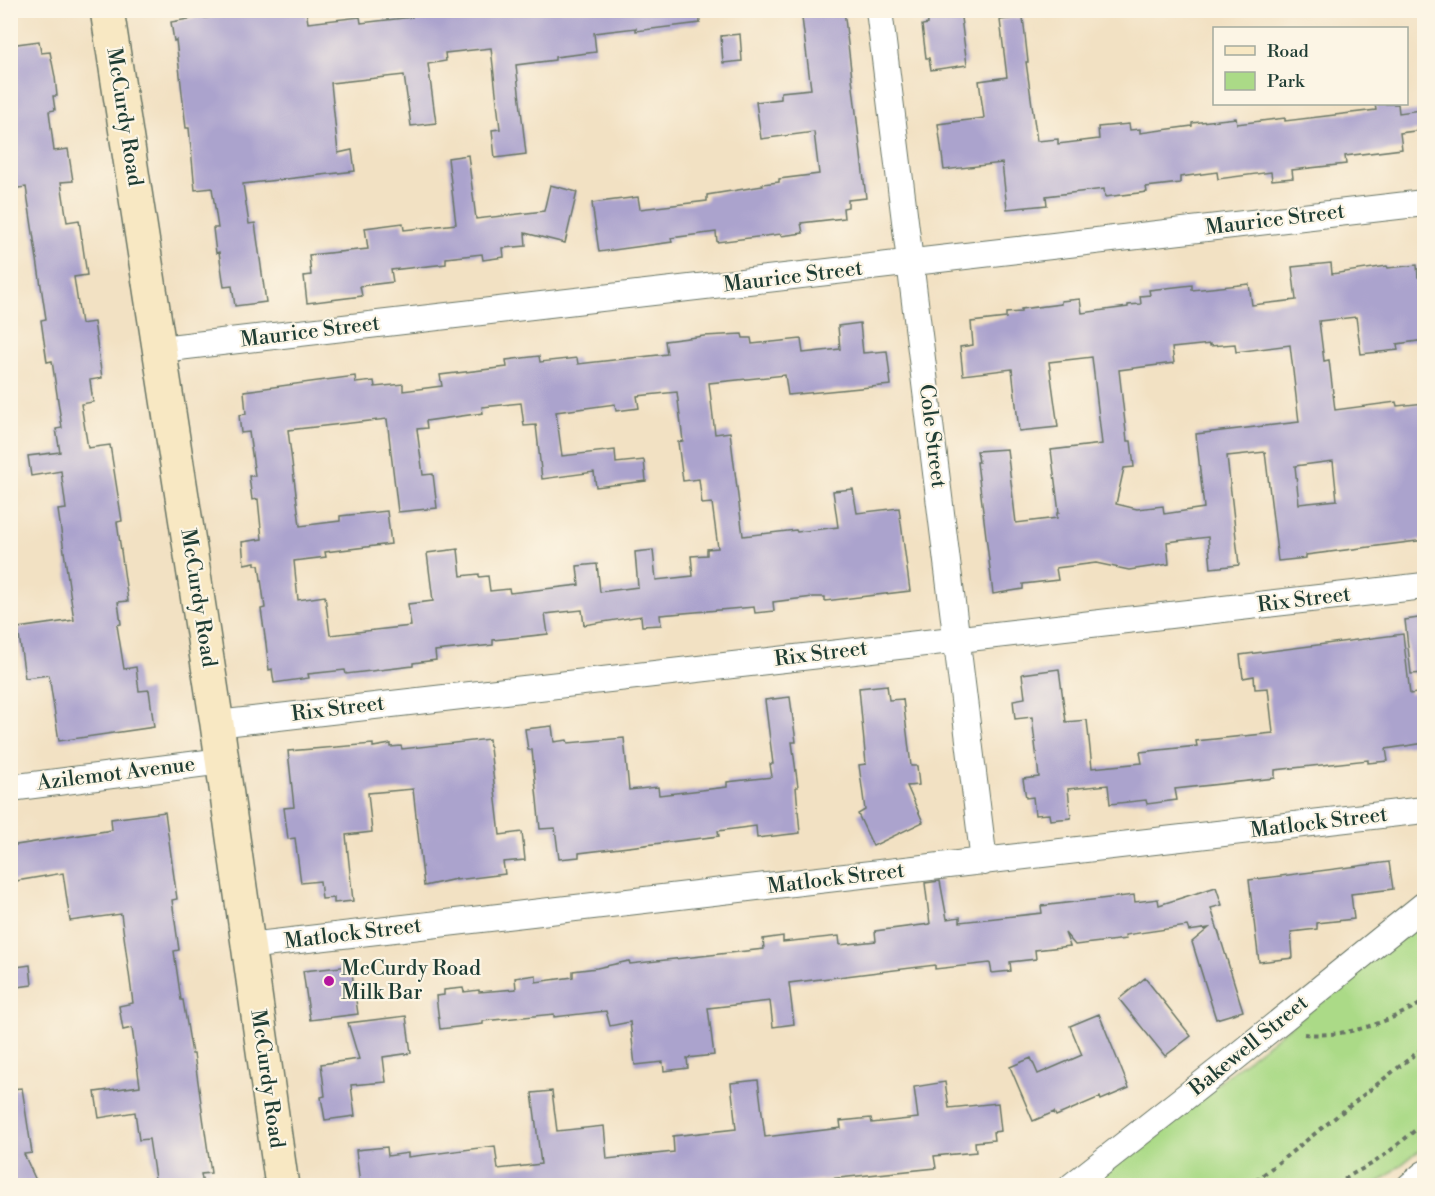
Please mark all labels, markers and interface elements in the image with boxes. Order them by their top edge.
legend [1213,27,1408,105]
text: Road [1267,40,1310,63]
street label: McCurdy Road [100,46,148,188]
text: Park [1267,70,1306,93]
street label: Maurice Street [1204,198,1347,241]
street label: Maurice Street [722,255,865,298]
street label: Maurice Street [239,310,382,353]
street label: Cole Street [913,383,951,490]
street label: McCurdy Road [174,527,222,669]
street label: Rix Street [1256,581,1353,619]
street label: Rix Street [773,635,870,673]
street label: Rix Street [290,690,387,728]
street label: Azilemot Avenue [34,751,197,797]
street label: Matlock Street [1249,802,1390,844]
street label: Matlock Street [766,858,907,900]
street label: Matlock Street [283,913,424,955]
place label: McCurdy Road Milk Bar [341,956,481,1006]
marker: McCurdy Road Milk Bar [322,974,336,988]
street label: Bakewell Street [1183,990,1314,1103]
street label: McCurdy Road [244,1008,290,1150]

